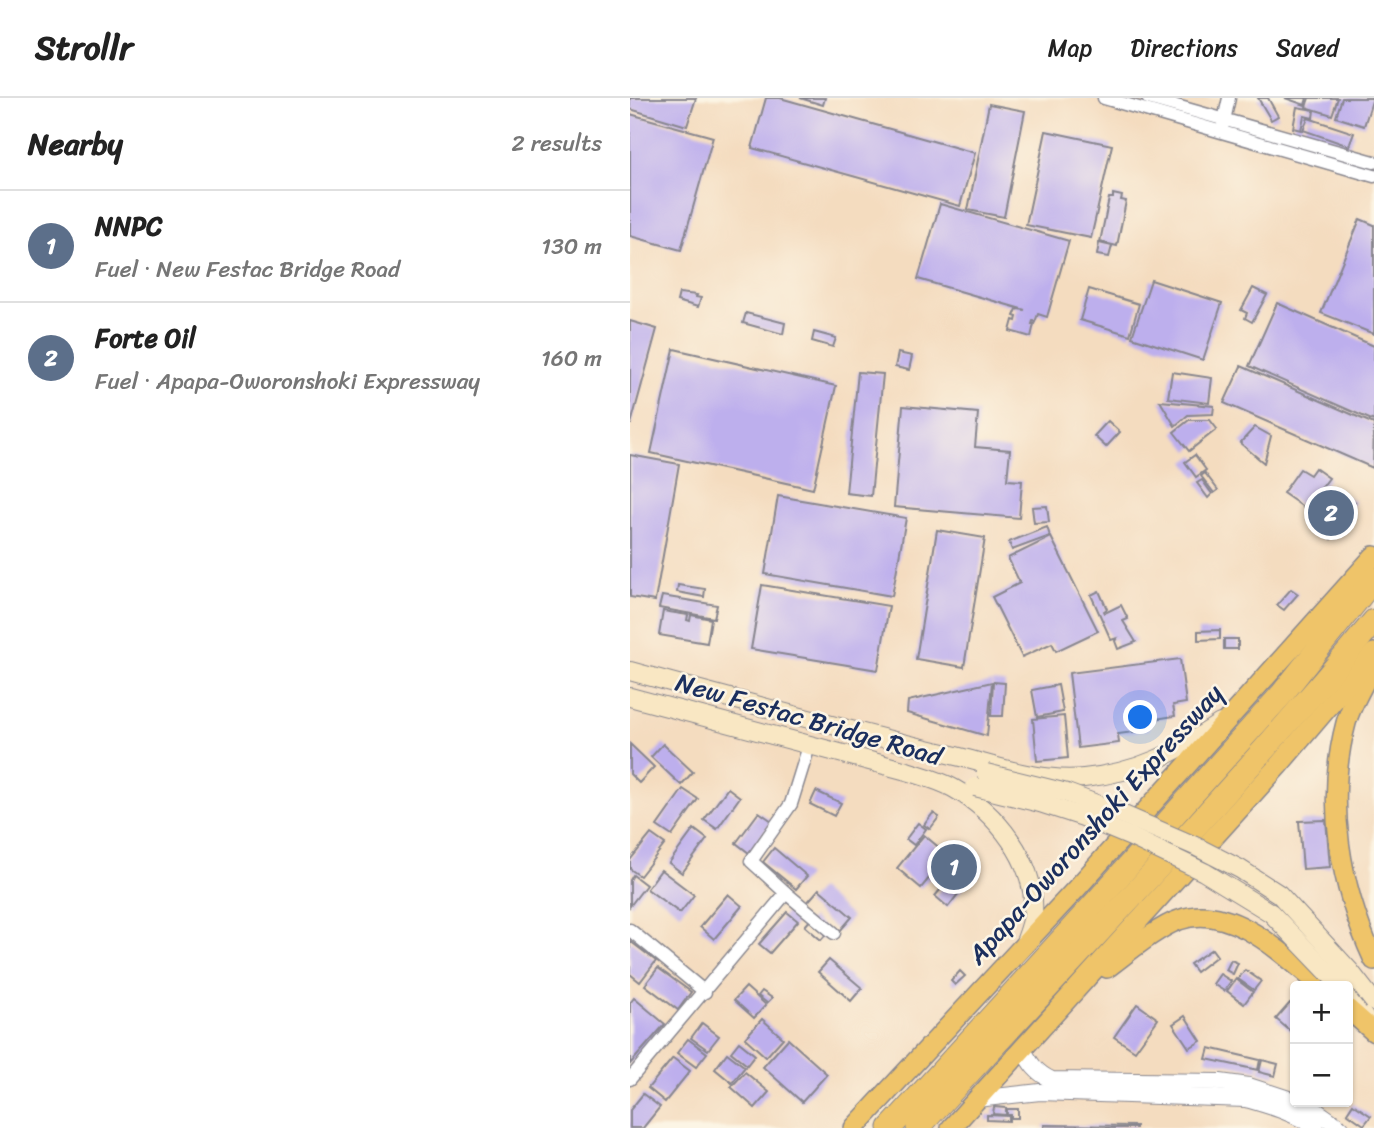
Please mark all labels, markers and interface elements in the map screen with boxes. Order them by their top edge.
text: Strollr [35,19,133,77]
text: Map [1048,27,1092,69]
text: Directions [1130,27,1238,69]
text: Saved [1276,27,1339,69]
text: Nearby [28,117,123,171]
text: 2 results [511,123,602,164]
text: NNPC [95,203,162,249]
text: 1 [46,226,56,267]
text: 130 m [541,226,602,267]
text: Fuel · New Festac Bridge Road [95,249,400,290]
text: Forte Oil [95,315,196,361]
text: 2 [44,338,58,379]
text: 160 m [541,338,602,379]
text: Fuel · Apapa-Oworonshoki Expressway [95,361,480,402]
pin: 2 [1308,487,1354,539]
street label: New Festac Bridge Road [670,659,950,780]
street label: Apapa-Oworonshoki Expressway [955,672,1235,976]
your location [1123,700,1157,734]
pin: 1 [931,841,977,893]
map controls [1290,981,1353,1107]
button: + [1290,981,1353,1044]
button: − [1290,1044,1353,1107]

